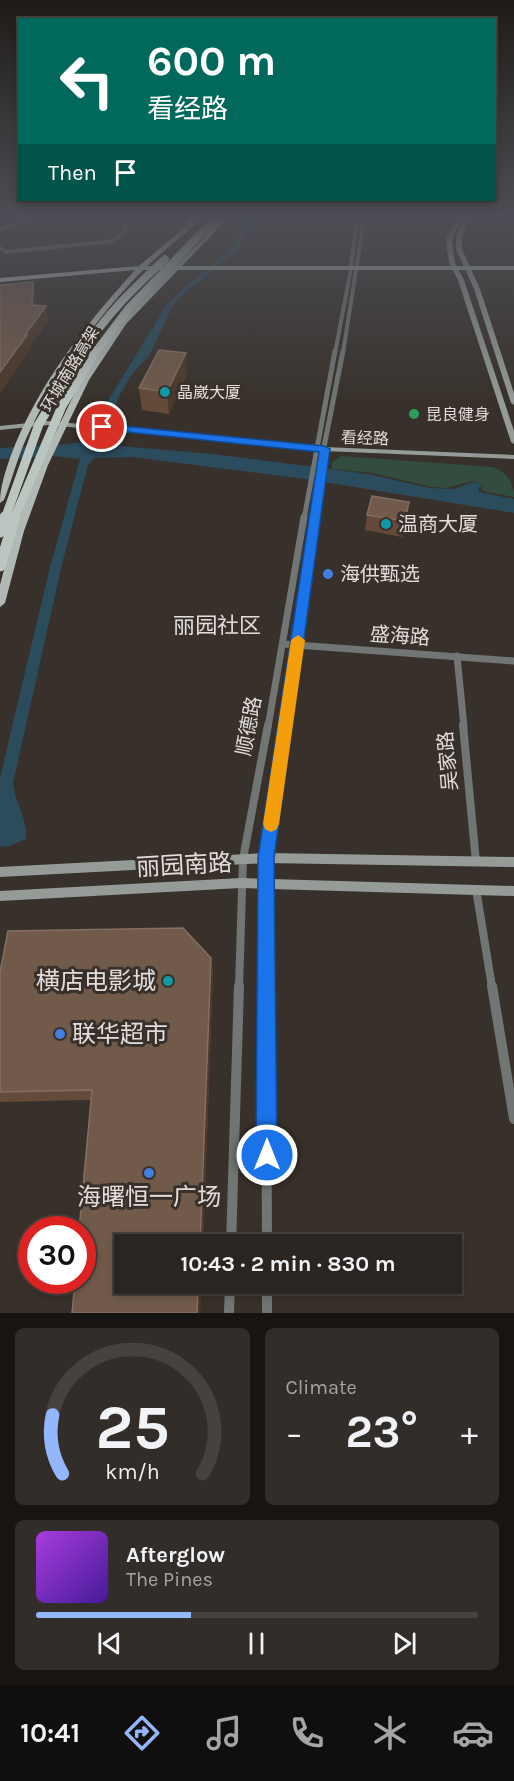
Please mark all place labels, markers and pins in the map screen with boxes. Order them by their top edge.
place label: 晶崴大厦 [177,383,241,402]
marker: 晶崴大厦 [158,385,172,399]
pin [76,401,127,452]
place label: 昆良健身 [426,405,490,424]
marker: 昆良健身 [407,407,421,421]
place label: 温商大厦 [398,513,478,536]
marker: 温商大厦 [379,517,393,531]
place label: 海供甄选 [340,563,420,586]
marker: 海供甄选 [321,567,335,581]
place label: 横店电影城 [36,967,156,995]
marker: 横店电影城 [161,974,175,988]
place label: 联华超市 [72,1020,168,1048]
marker: 联华超市 [53,1027,67,1041]
marker: 海曙恒一广场 [142,1166,156,1180]
place label: 海曙恒一广场 [77,1183,221,1211]

